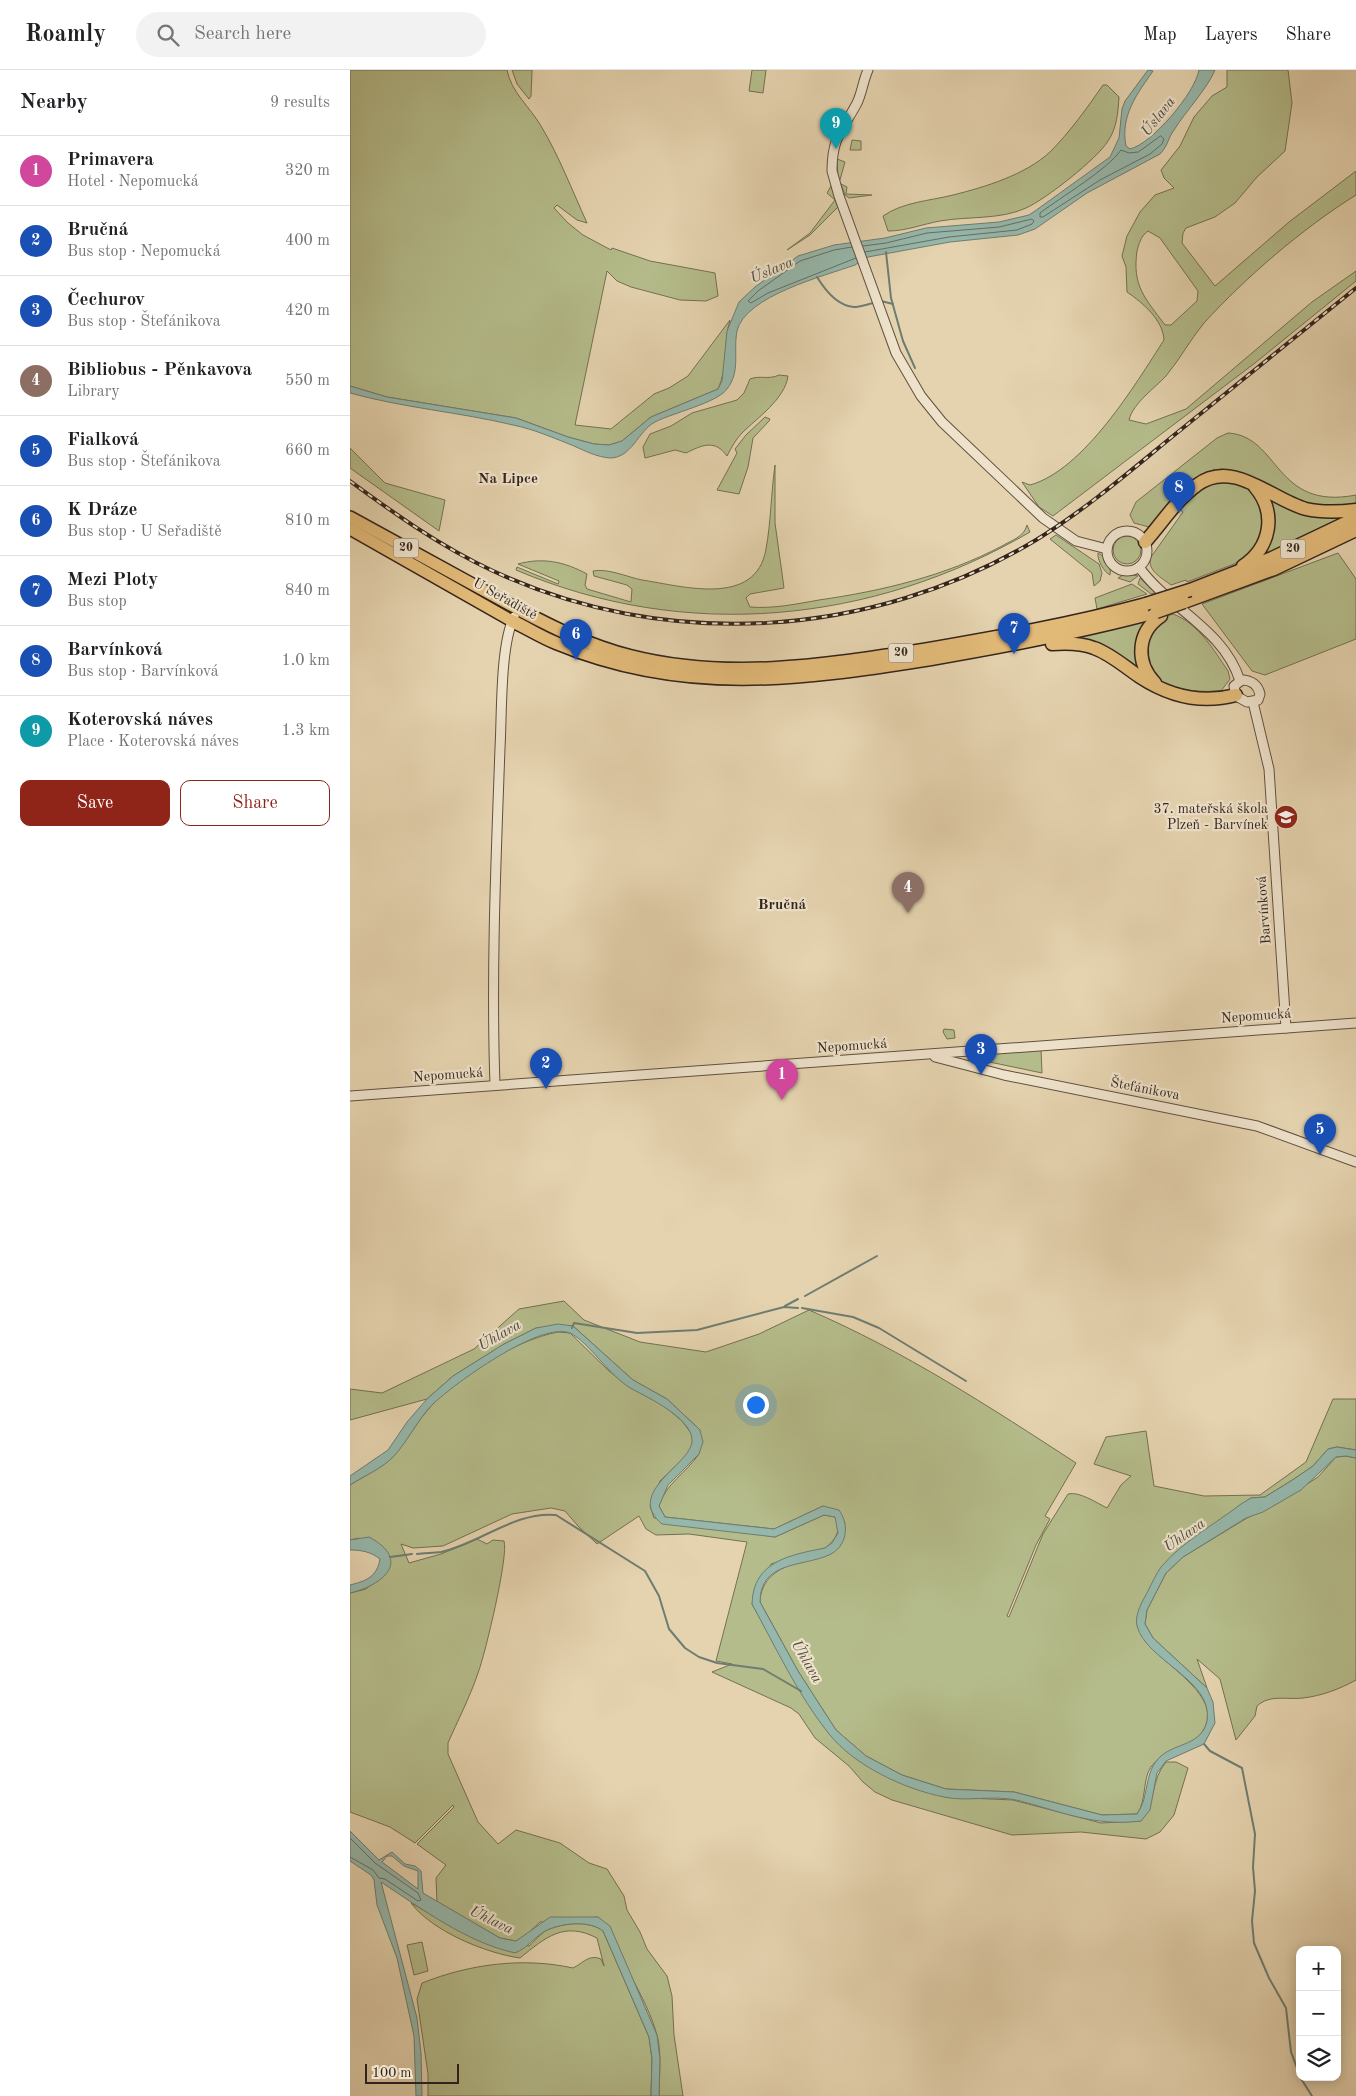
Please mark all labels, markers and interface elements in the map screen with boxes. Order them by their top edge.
search box [136,12,486,57]
icon: search [154,21,182,49]
text: Roamly [25,23,106,47]
text: Search here [194,25,291,44]
text: Map [1143,26,1177,44]
text: Layers [1205,26,1257,44]
text: Share [1285,26,1331,44]
text: Nearby [20,92,88,113]
water label: Úslava [1136,92,1179,139]
text: 9 results [270,95,330,111]
pin: 9 [820,108,852,149]
text: Primavera [67,151,154,170]
text: 1 [31,163,41,179]
text: 320 m [285,163,330,179]
text: Hotel · Nepomucká [67,174,199,190]
text: Bručná [67,221,128,240]
text: 2 [31,233,41,249]
text: 400 m [285,233,330,249]
text: Bus stop · Nepomucká [67,244,221,260]
water label: Úslava [747,252,796,287]
text: Čechurov [67,291,145,310]
text: 3 [31,303,41,319]
text: 420 m [285,303,330,319]
text: Bus stop · Štefánikova [67,314,221,330]
text: Bibliobus - Pěnkavova [67,361,252,380]
text: 4 [31,373,41,389]
text: 550 m [285,373,330,389]
text: Library [67,384,120,400]
text: Fialková [67,431,139,450]
text: 5 [31,443,41,459]
text: 660 m [285,443,330,459]
text: Bus stop · Štefánikova [67,454,221,470]
district label: Na Lipce [478,472,538,487]
pin: 8 [1163,472,1195,513]
text: K Dráze [67,501,138,520]
text: 6 [31,513,41,529]
text: 810 m [285,513,330,529]
text: Bus stop · U Seřadiště [67,524,222,540]
road number: 20 [394,538,418,558]
road number: 20 [1280,539,1306,558]
text: Mezi Ploty [67,571,158,590]
street label: U Seřadiště [471,576,539,622]
text: 7 [31,583,41,599]
text: 840 m [285,583,330,599]
text: Bus stop [67,594,127,610]
pin: 7 [998,613,1030,654]
pin: 6 [560,619,592,660]
text: Barvínková [67,641,163,660]
road number: 20 [888,644,914,662]
text: 8 [31,653,41,669]
text: 1.0 km [281,653,330,669]
text: Bus stop · Barvínková [67,664,219,680]
text: Koterovská náves [67,711,213,730]
text: 9 [31,723,41,739]
text: 1.3 km [281,723,330,739]
text: Place · Koterovská náves [67,734,239,750]
button: Save [20,780,170,826]
button: Share [180,780,330,826]
place label: 37. mateřská škola Plzeň - Barvínek [1154,802,1268,832]
school or university icon: 37. mateřská škola Plzeň - Barvínek [1273,804,1299,830]
pin: 4 [892,872,924,913]
street label: Barvínková [1255,875,1273,945]
district label: Bručná [758,898,807,913]
street label: Nepomucká [1220,1007,1292,1025]
pin: 3 [965,1034,997,1075]
street label: Nepomucká [816,1037,888,1055]
pin: 2 [530,1048,562,1089]
pin: 1 [766,1059,798,1100]
street label: Nepomucká [412,1066,484,1084]
street label: Štefánikova [1109,1072,1182,1103]
pin: 5 [1304,1114,1336,1155]
water label: Úhlava [474,1314,524,1354]
your location [743,1392,769,1418]
water label: Úhlava [1159,1513,1208,1556]
water label: Úhlava [788,1636,828,1686]
water label: Úhlava [467,1900,517,1938]
map controls [1296,1946,1341,2081]
button: + [1296,1946,1341,1991]
button: − [1296,1991,1341,2036]
button: layers [1296,2036,1341,2081]
scale bar [365,2061,459,2084]
text: 100 m [372,2066,411,2080]

